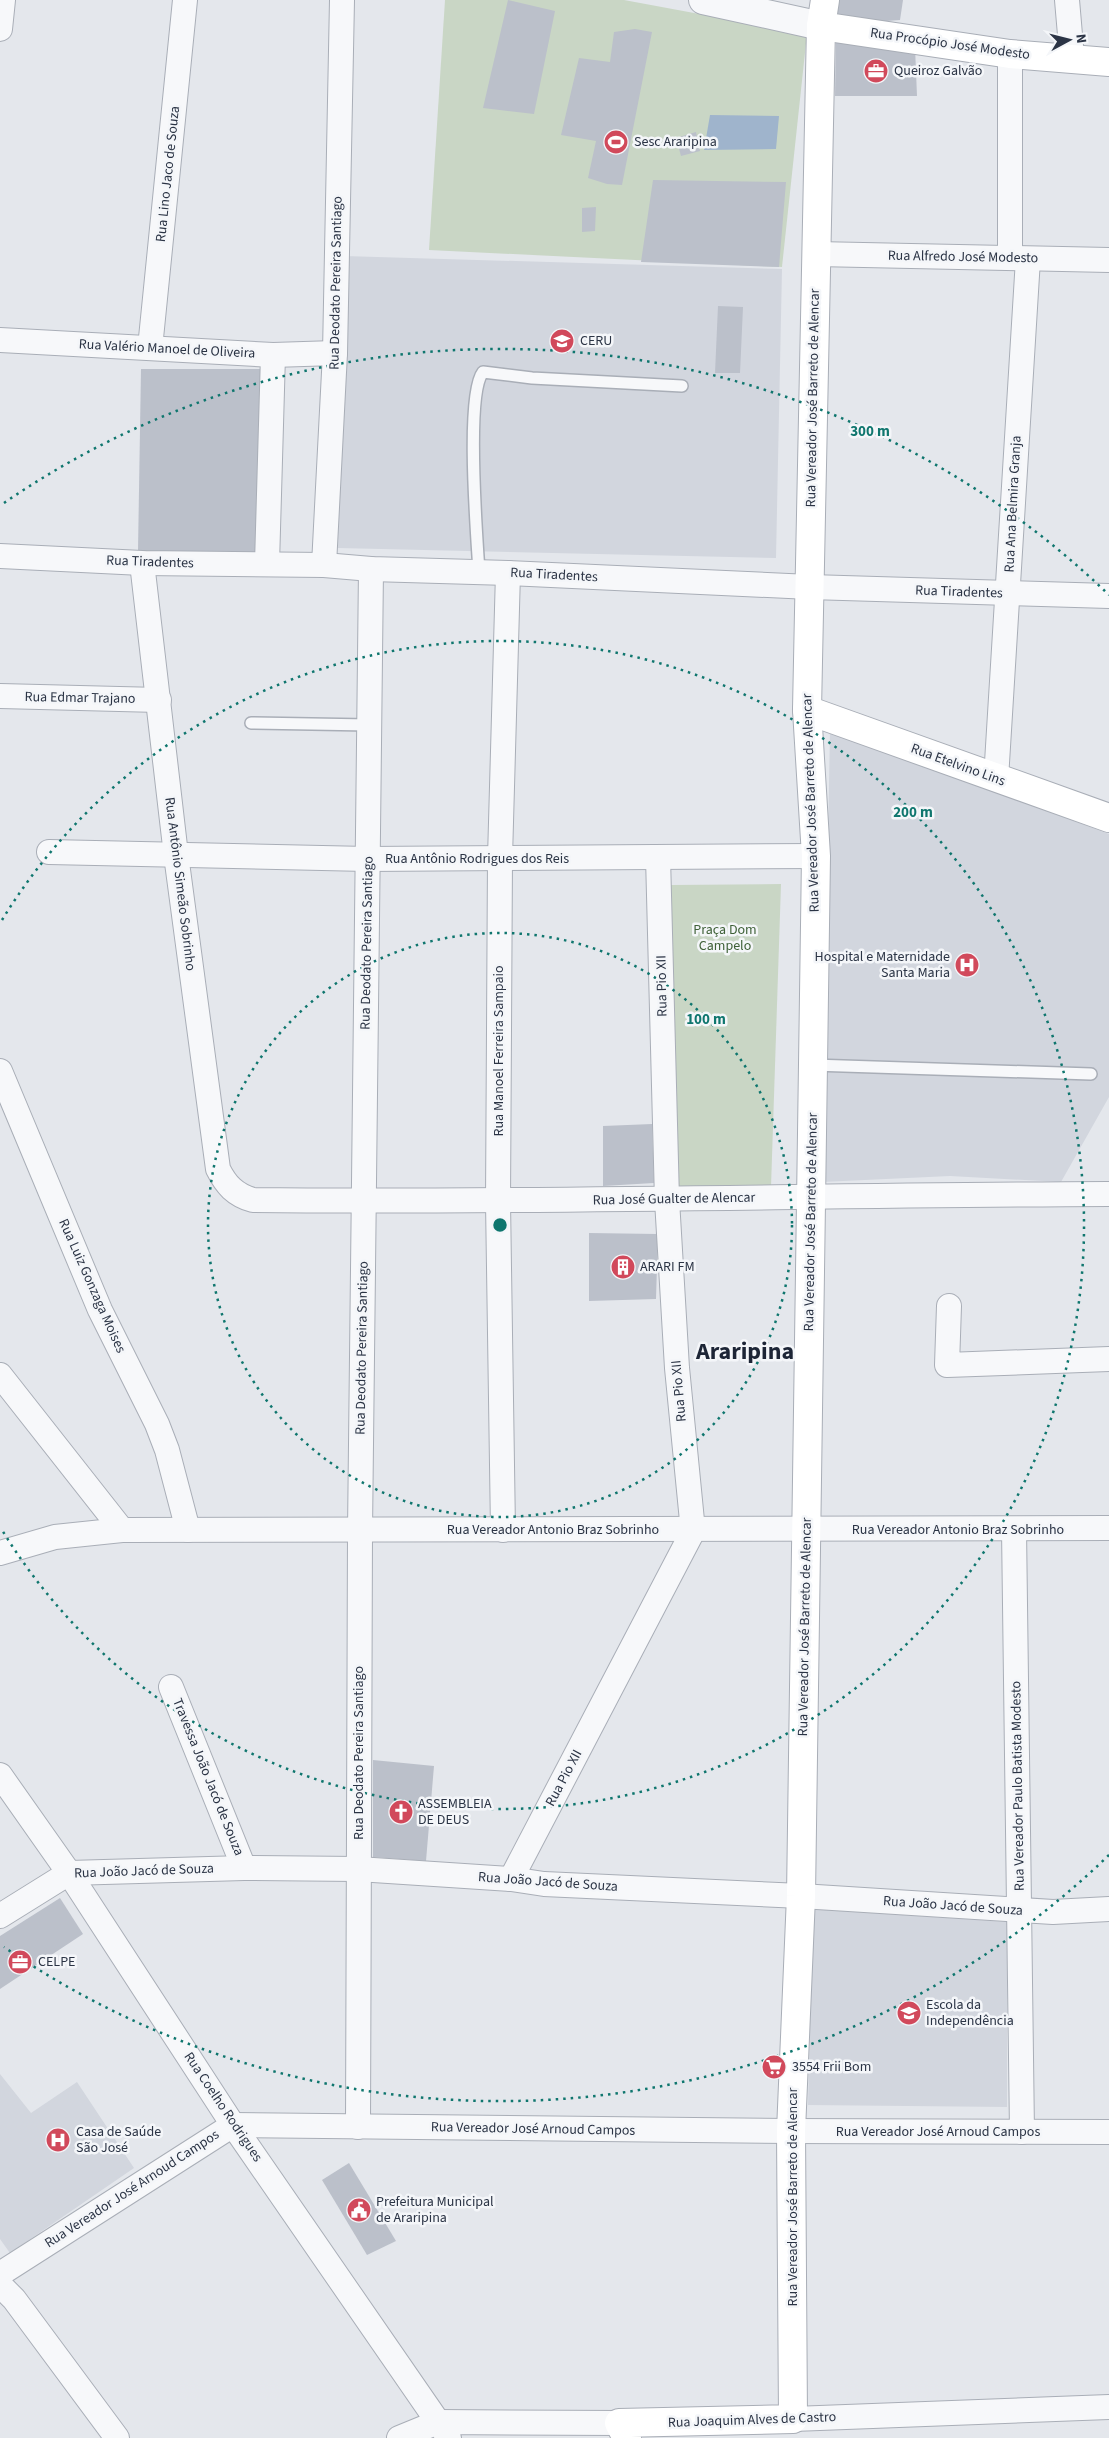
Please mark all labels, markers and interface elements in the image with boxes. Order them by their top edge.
north arrow [1044,15,1094,65]
street label: Rua Procópio José Modesto [869,23,1031,65]
text: N [1070,33,1091,44]
office icon: Queiroz Galvão [863,58,889,84]
place label: Queiroz Galvão [894,61,982,81]
street label: Rua Lino Jaco de Souza [151,105,185,243]
sports icon: Sesc Araripina [603,129,629,155]
place label: Sesc Araripina [634,132,717,152]
street label: Rua Deodato Pereira Santiago [324,196,348,370]
street label: Rua Alfredo José Modesto [888,246,1038,268]
street label: Rua Vereador José Barreto de Alencar [801,288,825,508]
school or university icon: CERU [549,328,575,354]
place label: CERU [580,331,612,351]
street label: Rua Valério Manoel de Oliveira [78,334,256,364]
text: 300 m [850,421,890,442]
street label: Rua Ana Belmira Granja [999,435,1027,573]
street label: Rua Tiradentes [106,550,194,574]
street label: Rua Tiradentes [510,563,598,587]
street label: Rua Tiradentes [915,580,1003,604]
street label: Rua Edmar Trajano [24,687,136,709]
street label: Rua Vereador José Barreto de Alencar [797,693,825,913]
street label: Rua Etelvino Lins [908,739,1008,791]
street label: Rua Antônio Simeão Sobrinho [159,796,201,972]
text: 200 m [893,802,933,823]
street label: Rua Antônio Rodrigues dos Reis [385,849,569,869]
street label: Rua Deodato Pereira Santiago [355,856,379,1030]
park label: Praça Dom Campelo [693,920,757,956]
place label: Hospital e Maternidade Santa Maria [815,947,950,983]
hospital icon: Hospital e Maternidade Santa Maria [954,952,980,978]
street label: Rua Pio XII [651,955,673,1017]
street label: Rua Manoel Ferreira Sampaio [489,965,509,1137]
text: 100 m [686,1009,726,1030]
street label: Rua Vereador José Barreto de Alencar [799,1112,823,1332]
street label: Rua José Gualter de Alencar [592,1188,756,1210]
street label: Rua Luiz Gonzaga Moises [53,1216,131,1356]
centre of rings [491,1216,509,1234]
building icon: ARARI FM [610,1254,636,1280]
place label: ARARI FM [640,1257,695,1277]
street label: Rua Deodato Pereira Santiago [350,1261,374,1435]
district label: Araripina [695,1334,794,1369]
street label: Rua Pio XII [666,1359,692,1423]
street label: Rua Vereador José Barreto de Alencar [793,1517,817,1737]
street label: Rua Vereador Antonio Braz Sobrinho [447,1520,659,1540]
street label: Rua Vereador Antonio Braz Sobrinho [852,1520,1064,1540]
street label: Rua Deodato Pereira Santiago [349,1666,369,1840]
street label: Rua Vereador Paulo Batista Modesto [1006,1681,1030,1891]
street label: Travessa João Jacó de Souza [167,1695,249,1859]
street label: Rua Pio XII [541,1746,587,1810]
place label: ASSEMBLEIA DE DEUS [418,1794,492,1830]
church icon: ASSEMBLEIA DE DEUS [388,1799,414,1825]
street label: Rua João Jacó de Souza [74,1859,214,1883]
street label: Rua João Jacó de Souza [477,1867,619,1897]
street label: Rua João Jacó de Souza [882,1891,1024,1921]
office icon: CELPE [7,1949,33,1975]
place label: CELPE [38,1952,75,1972]
place label: Escola da Independência [926,1995,1014,2031]
school or university icon: Escola da Independência [896,2000,922,2026]
street label: Rua Coelho Rodrigues [179,2048,267,2166]
supermarket icon: 3554 Frii Bom [761,2054,787,2080]
place label: 3554 Frii Bom [792,2057,871,2077]
street label: Rua Vereador José Barreto de Alencar [783,2087,803,2306]
street label: Rua Vereador José Arnoud Campos [431,2117,636,2141]
place label: Casa de Saúde São José [76,2122,161,2158]
street label: Rua Vereador José Arnoud Campos [836,2122,1040,2142]
street label: Rua Vereador José Arnoud Campos [41,2125,223,2253]
hospital icon: Casa de Saúde São José [45,2127,71,2153]
place label: Prefeitura Municipal de Araripina [376,2192,494,2228]
public building icon: Prefeitura Municipal de Araripina [346,2197,372,2223]
street label: Rua Joaquim Alves de Castro [668,2407,836,2433]

